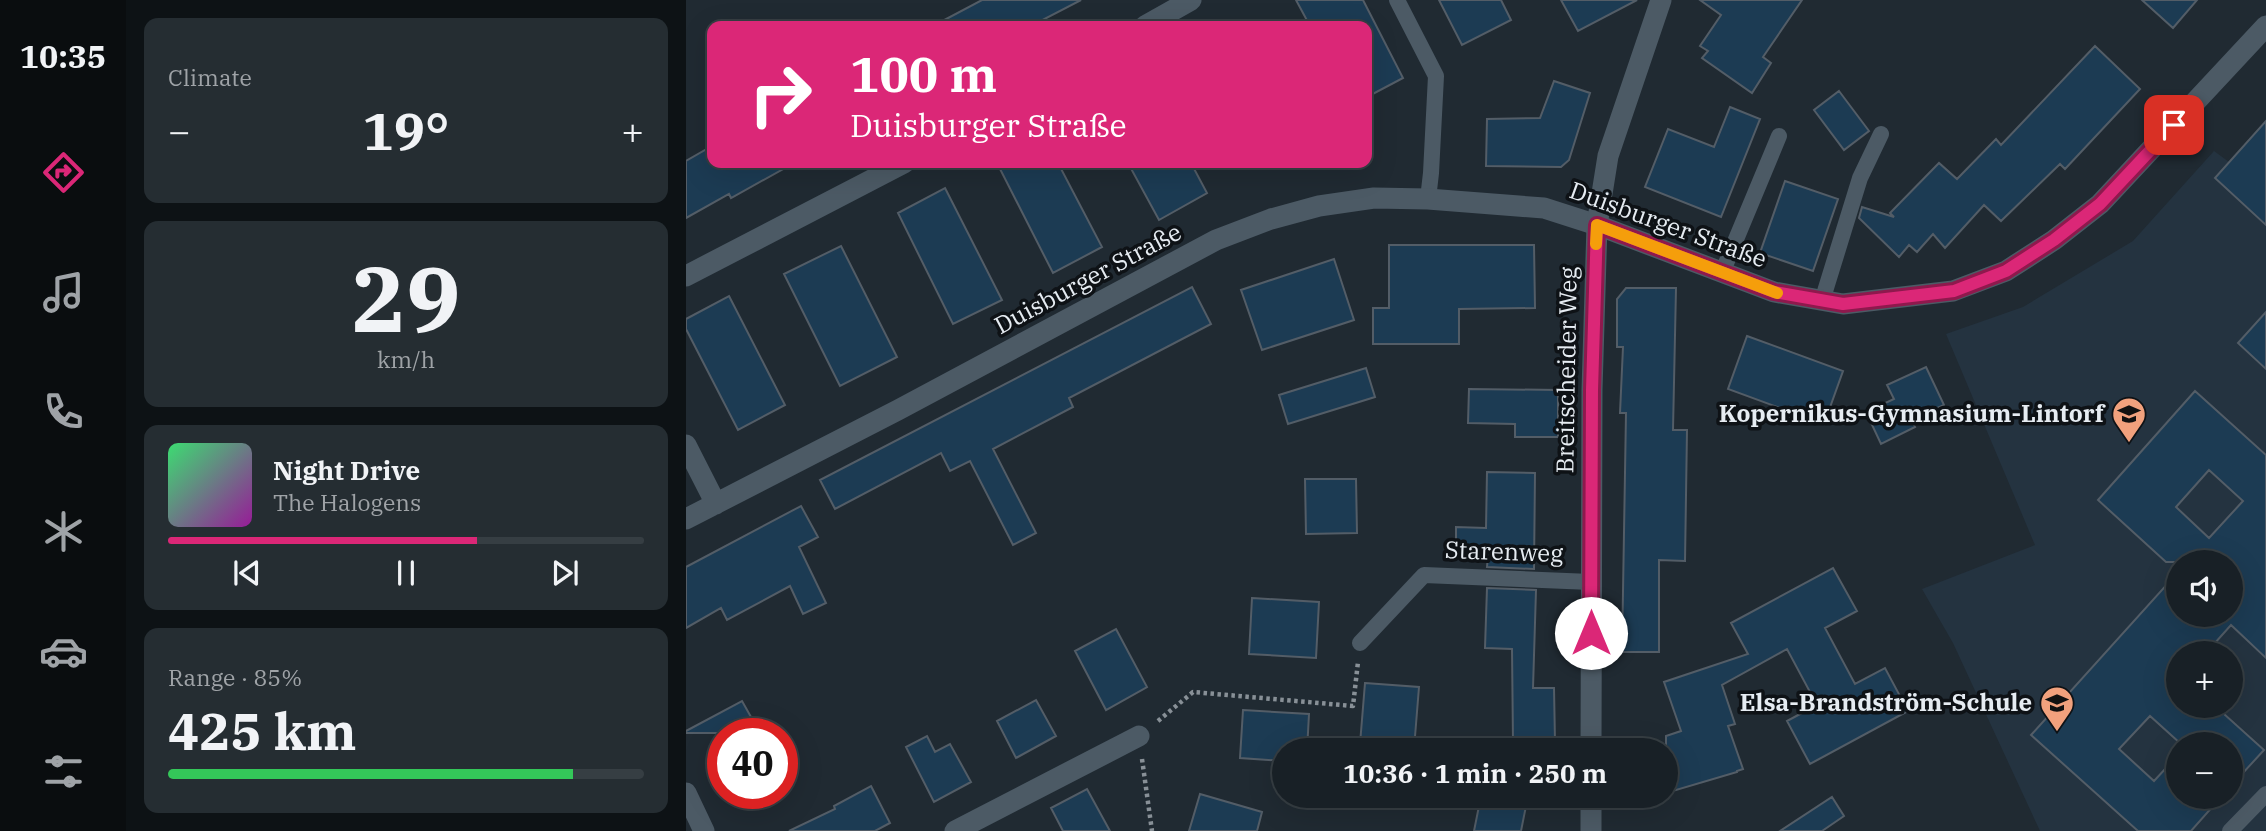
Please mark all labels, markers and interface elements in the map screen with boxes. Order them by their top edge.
text: 10:35 [20,35,106,77]
text: 100 m [850,42,997,105]
icon: right [735,49,826,140]
text: Climate [168,62,252,92]
pin [2144,95,2204,155]
text: 19° [363,97,449,164]
text: Duisburger Straße [850,104,1127,146]
text: − [168,106,191,155]
text: + [621,106,644,155]
icon: arrive [2155,106,2193,144]
icon: directions [39,148,88,197]
street label: Duisburger Straße [1565,174,1771,275]
street label: Duisburger Straße [988,215,1187,341]
text: 29 [351,239,461,357]
street label: Breitscheider Weg [1548,266,1584,474]
icon: music [39,268,88,317]
text: km/h [377,344,435,374]
icon: phone [39,387,88,436]
school or university icon: Kopernikus-Gymnasium-Lintorf [2110,395,2148,444]
place label: Kopernikus-Gymnasium-Lintorf [1719,397,2106,429]
text: Night Drive [273,453,420,487]
text: The Halogens [273,487,421,517]
icon: climate [39,507,88,556]
street label: Starenweg [1444,533,1564,569]
map controls [2166,550,2243,809]
button: sound [2166,550,2243,627]
icon: previous [228,554,266,592]
icon: pause [387,554,425,592]
icon: next [546,554,584,592]
position arrow [1554,596,1628,670]
icon: car [39,627,88,676]
button: + [2166,641,2243,718]
text: Range · 85% [168,662,302,692]
school or university icon: Elsa-Brandström-Schule [2038,684,2076,733]
place label: Elsa-Brandström-Schule [1740,686,2032,718]
text: 425 km [168,697,357,764]
speed limit sign: 40 [707,718,798,809]
button: − [2166,732,2243,809]
icon: filters [39,747,88,796]
text: 10:36 · 1 min · 250 m [1343,756,1607,790]

